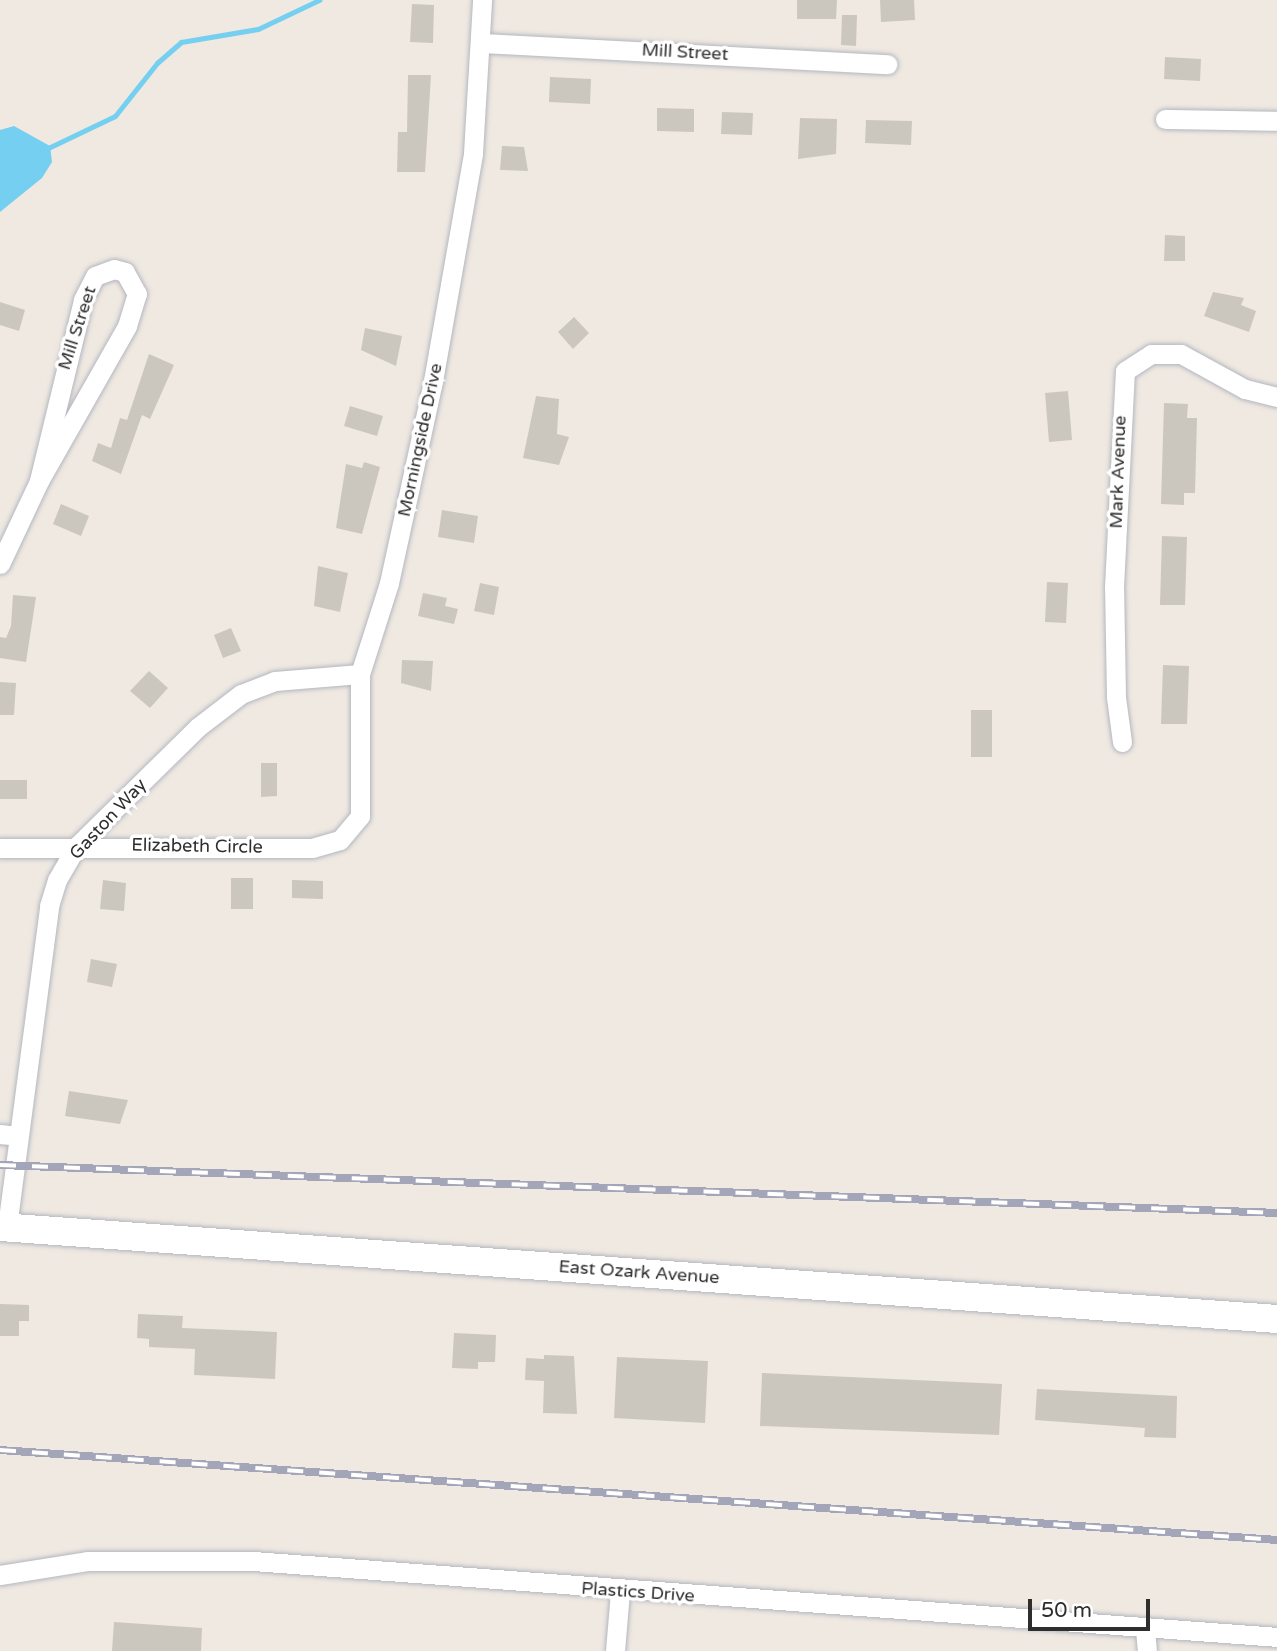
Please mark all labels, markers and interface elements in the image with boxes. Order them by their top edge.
street label: Mill Street [641,39,729,65]
street label: Mill Street [53,283,101,373]
street label: Morningside Drive [393,361,447,519]
street label: Mark Avenue [1105,415,1131,529]
street label: Gaston Way [65,774,151,864]
street label: Elizabeth Circle [131,834,263,858]
street label: East Ozark Avenue [558,1256,720,1288]
street label: Plastics Drive [581,1577,695,1607]
scale bar [1032,1584,1154,1628]
text: 50 m [1041,1598,1092,1623]

